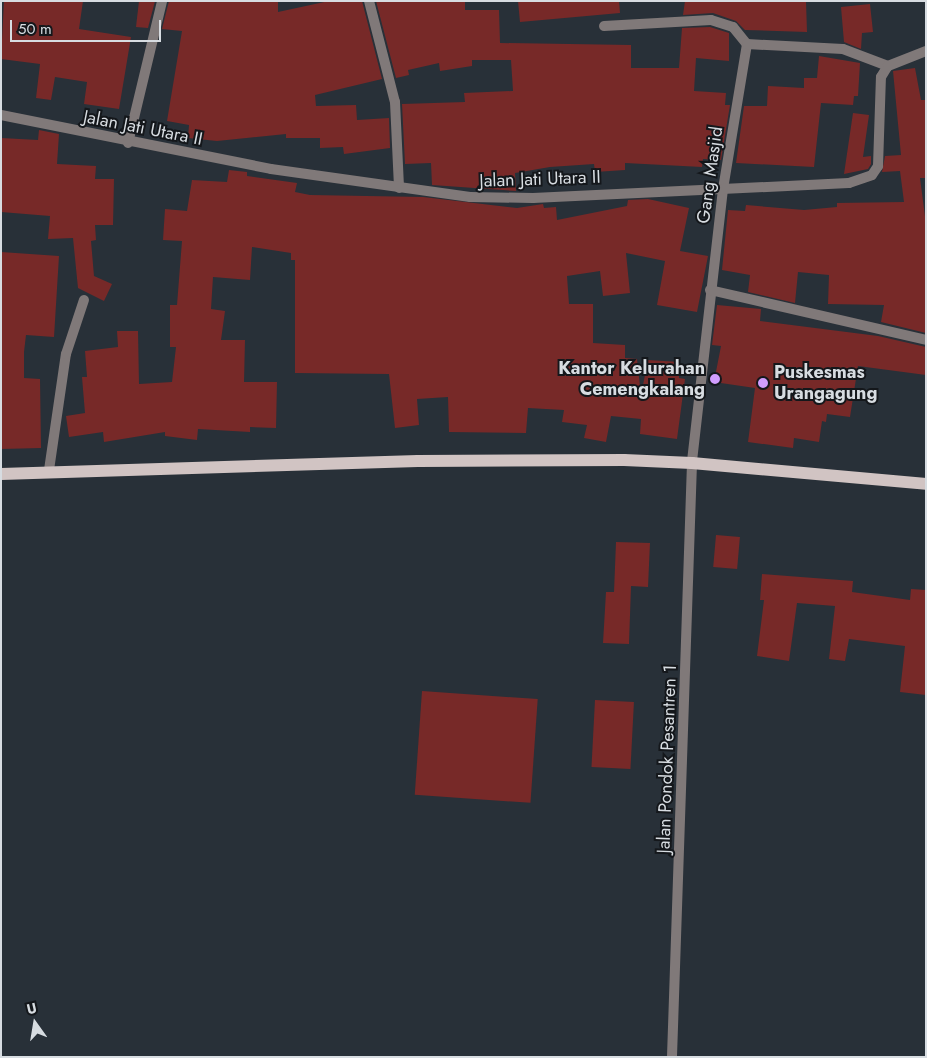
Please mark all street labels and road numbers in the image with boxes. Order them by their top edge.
street label: Jalan Jati Utara II [81,106,205,150]
street label: Gang Masjid [693,125,727,225]
street label: Jalan Jati Utara II [479,166,601,192]
street label: Jalan Pondok Pesantren 1 [653,664,681,854]

